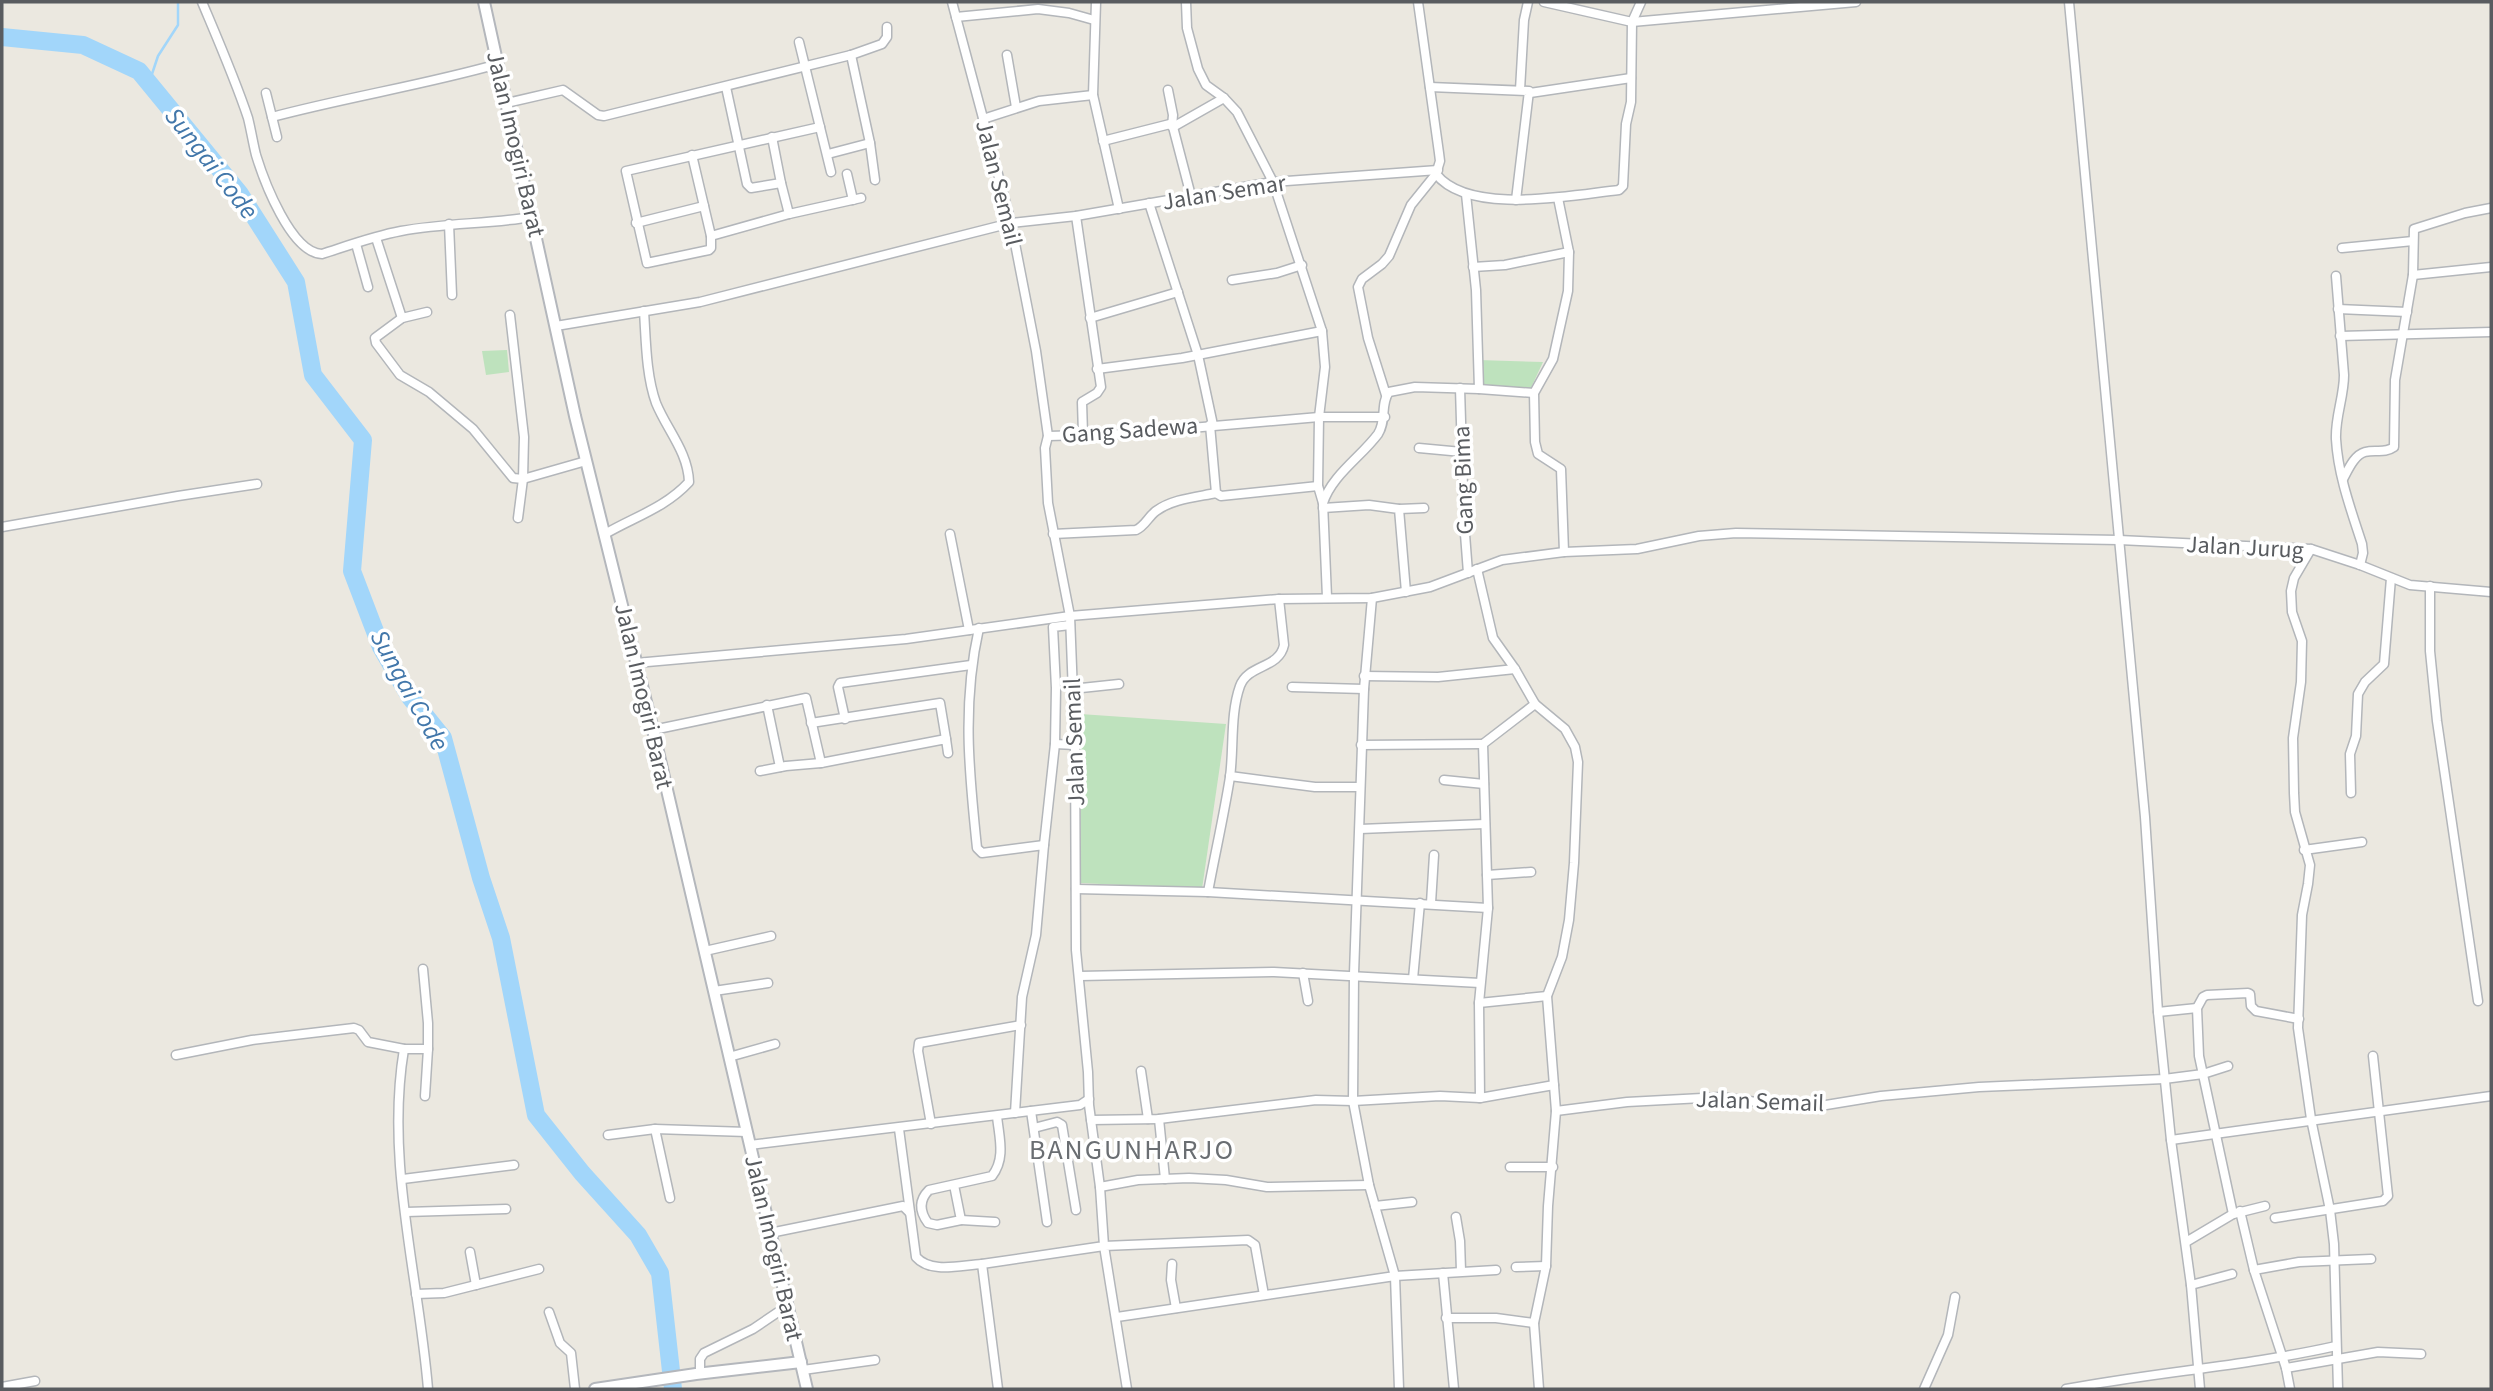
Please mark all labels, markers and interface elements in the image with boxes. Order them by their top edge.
street label: Jalan Imogiri Barat [477,48,554,241]
water label: Sungai Code [156,99,267,227]
street label: Jalan Semail [966,117,1031,250]
street label: Jalan Semar [1160,165,1289,220]
street label: Gang Sadewa [1061,408,1199,453]
street label: Gang Bima [1444,425,1483,535]
street label: Jalan Jurug [2185,527,2305,568]
street label: Jalan Imogiri Barat [605,600,682,793]
water label: Sungai Code [361,623,458,758]
street label: Jalan Semail [1055,677,1094,807]
street label: Jalan Semail [1695,1082,1825,1121]
district label: BANGUNHARJO [1029,1130,1235,1170]
street label: Jalan Imogiri Barat [735,1152,812,1345]

